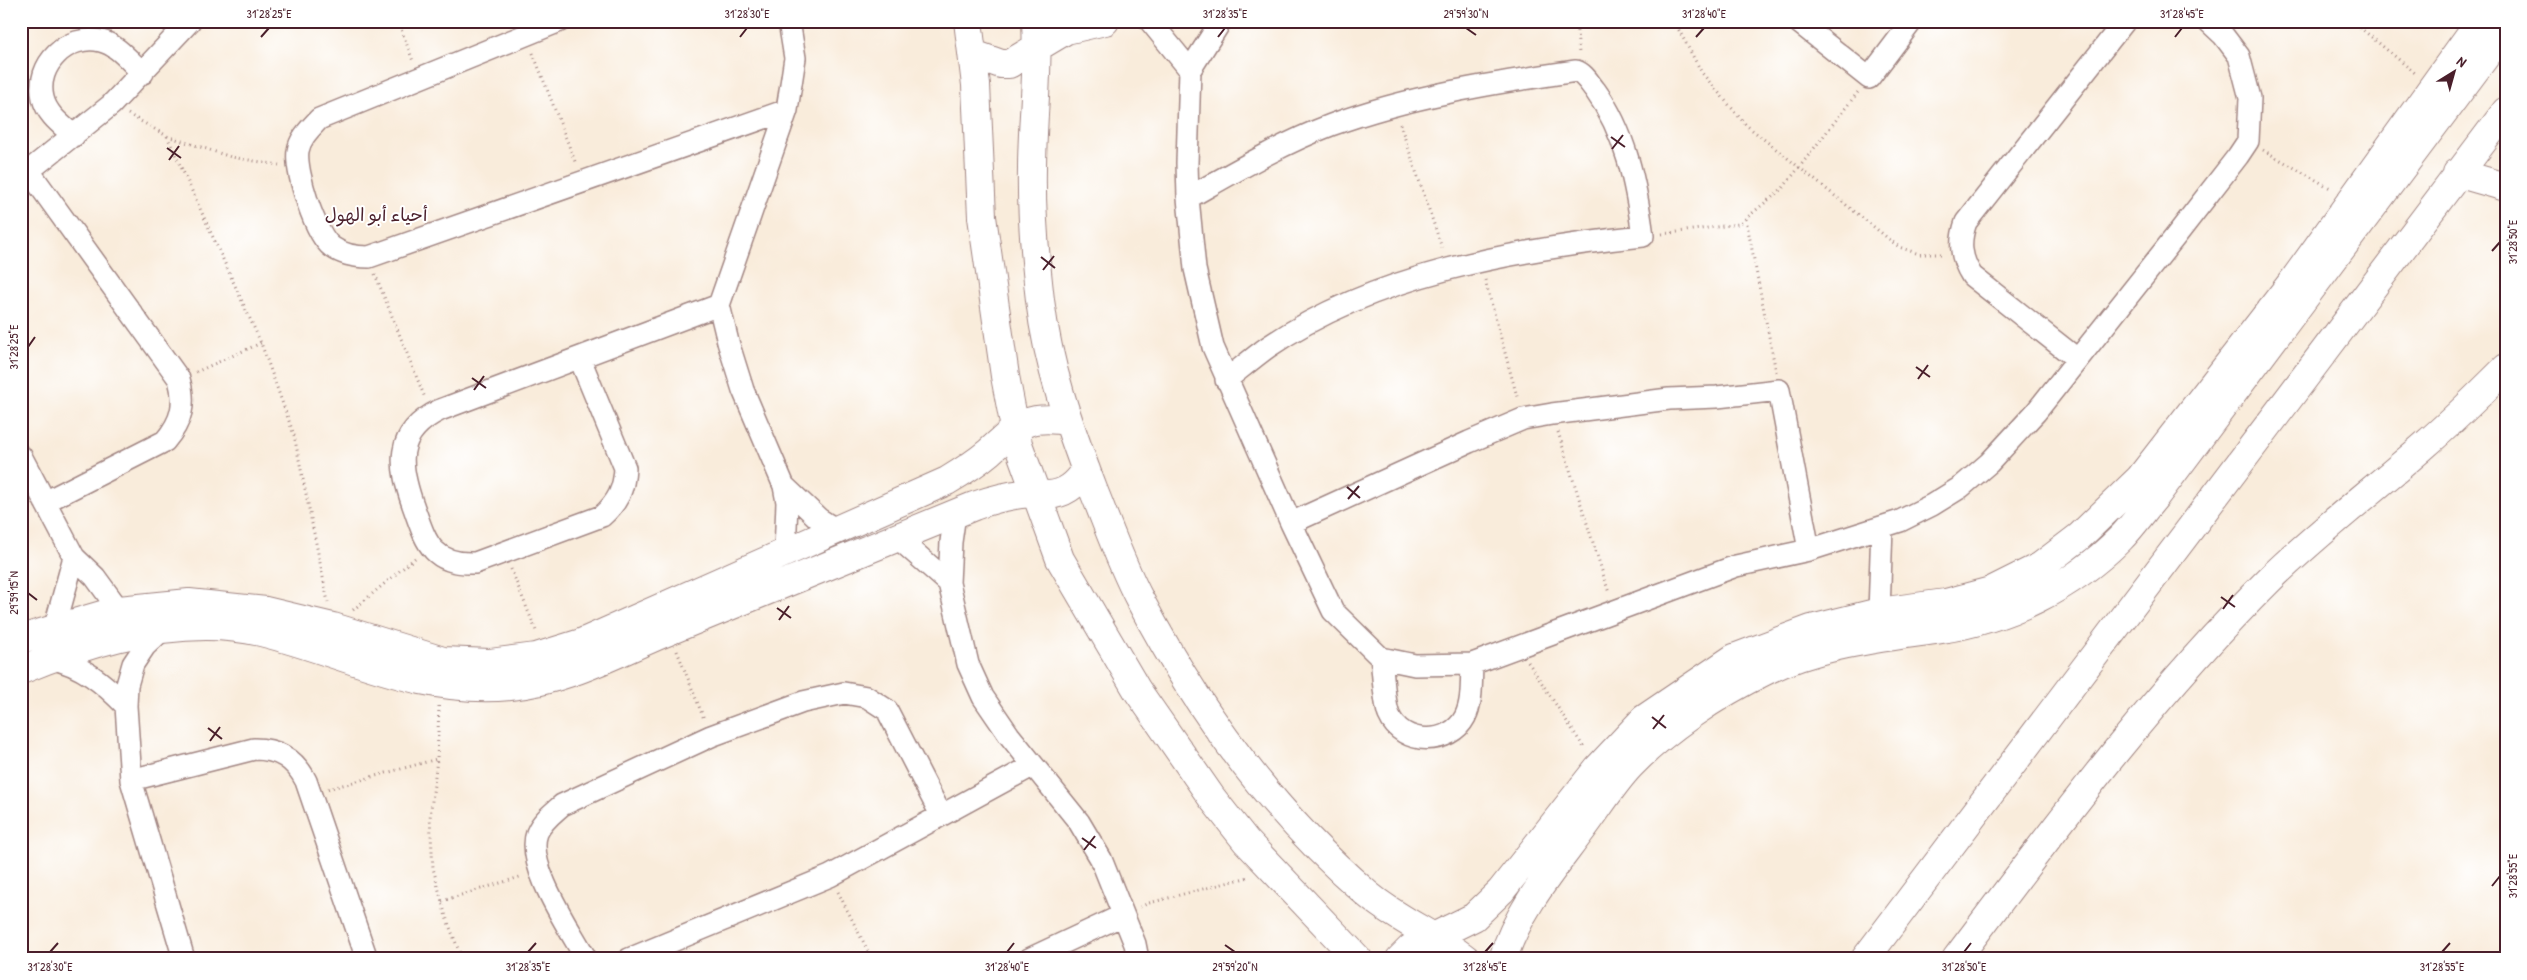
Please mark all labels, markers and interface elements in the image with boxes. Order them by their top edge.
text: 31°28'25"E [247,5,292,22]
text: 31°28'30"E [725,5,770,22]
text: 31°28'35"E [1203,5,1248,22]
text: 29°59'30"N [1443,5,1489,22]
text: 31°28'40"E [1682,5,1727,22]
text: 31°28'45"E [2160,5,2205,22]
north arrow [2430,48,2480,98]
text: N [2453,51,2471,71]
district label: أحياء أبو الهول [325,202,428,227]
text: 31°28'50"E [2504,219,2521,264]
text: 31°28'25"E [5,324,22,369]
text: 29°59'15"N [5,571,22,615]
text: 31°28'55"E [2504,853,2521,898]
text: 31°28'30"E [28,958,73,975]
text: 31°28'35"E [506,958,551,975]
text: 31°28'40"E [985,958,1030,975]
text: 29°59'20"N [1212,958,1258,975]
text: 31°28'45"E [1463,958,1508,975]
text: 31°28'50"E [1942,958,1987,975]
text: 31°28'55"E [2420,958,2465,975]

